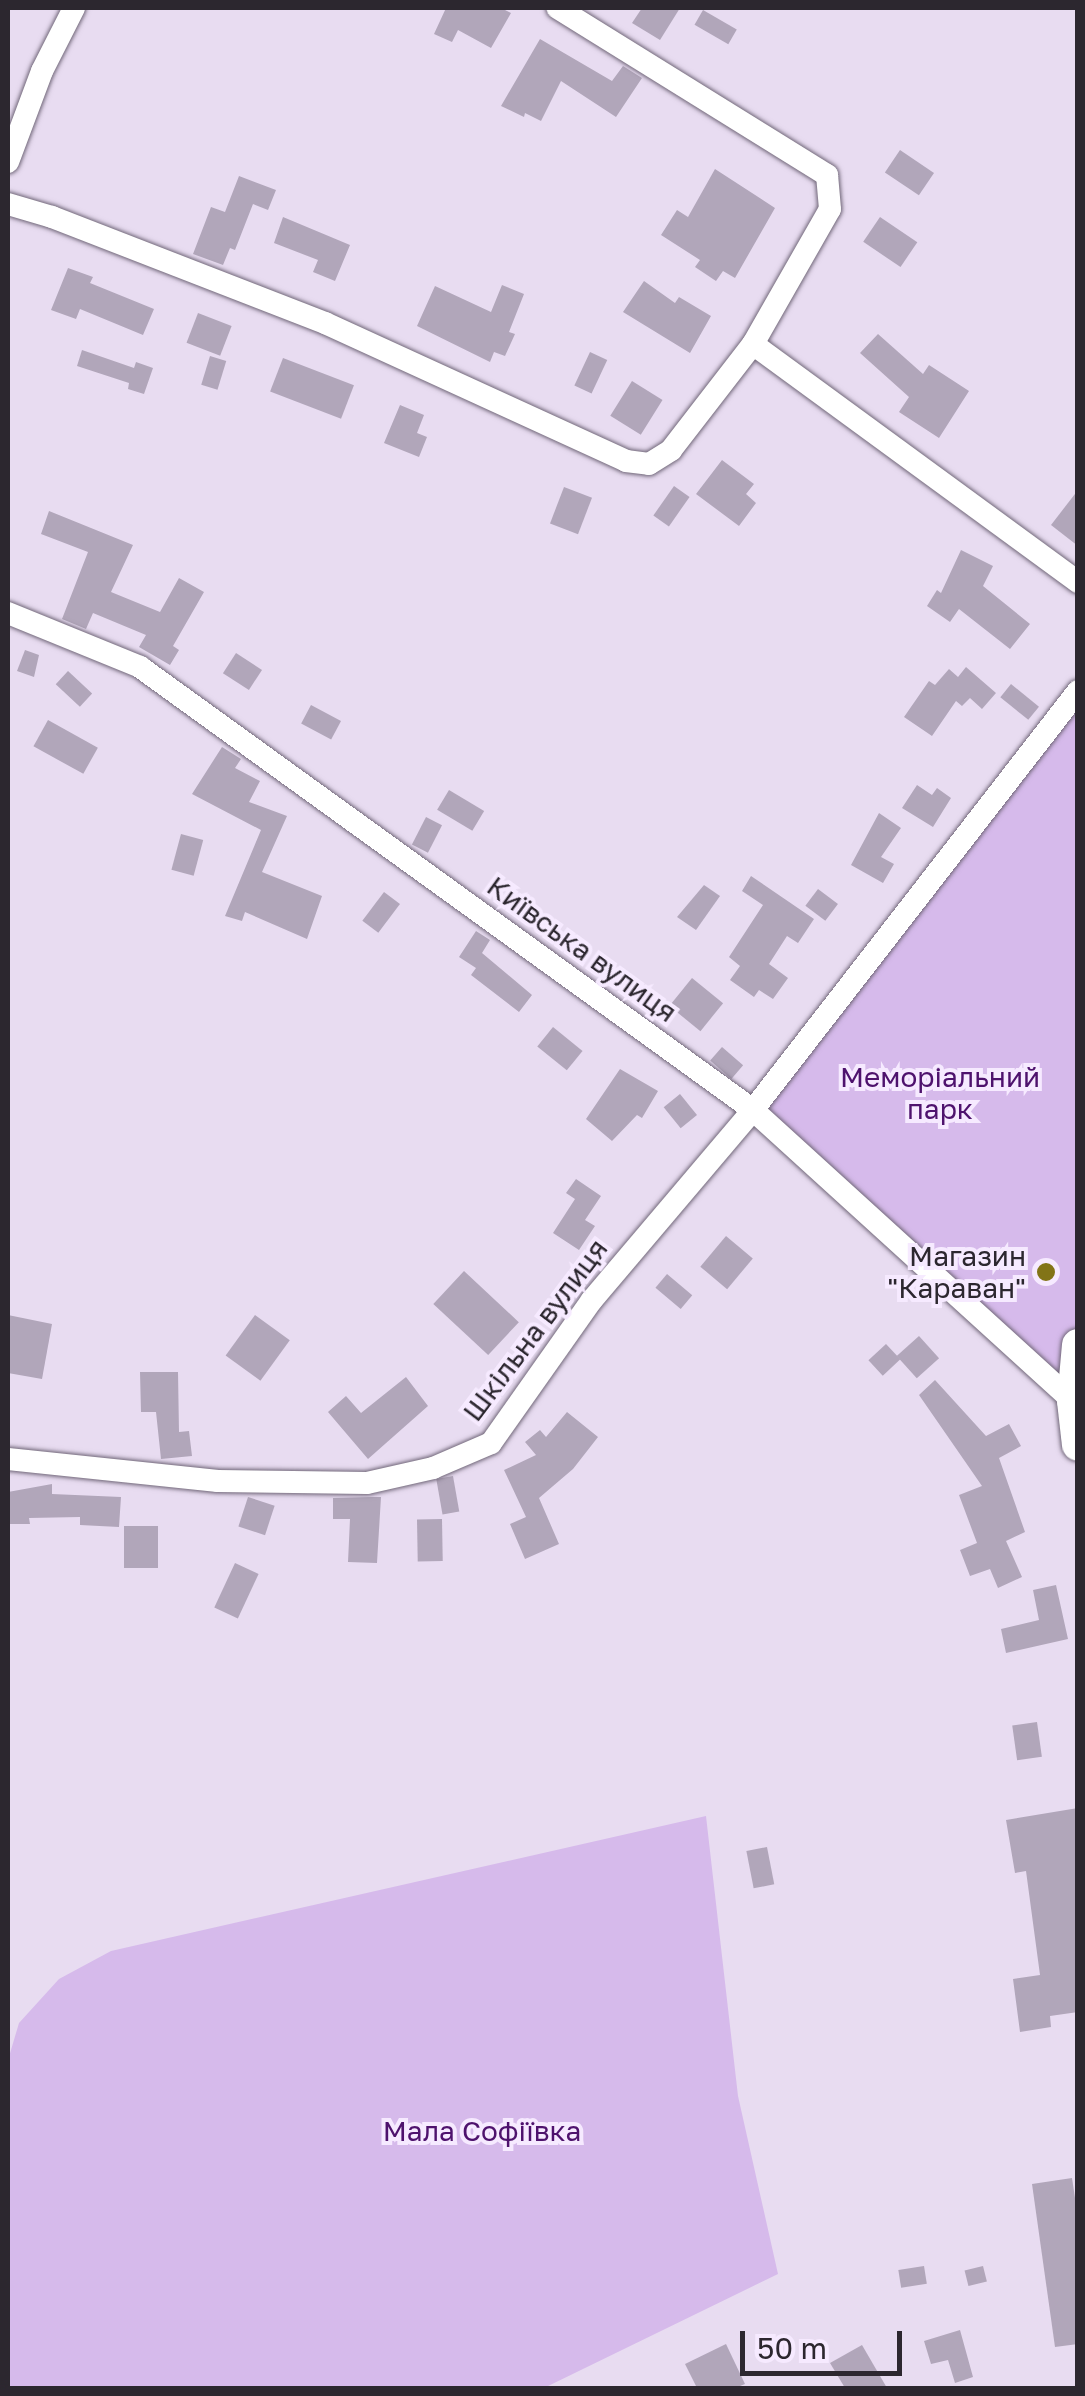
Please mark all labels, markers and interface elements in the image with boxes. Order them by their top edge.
street label: Київська вулиця [481,869,683,1029]
park label: Меморіальний парк [840,1060,1040,1126]
street label: Шкільна вулиця [456,1232,614,1428]
place label: Магазин "Караван" [887,1239,1026,1305]
marker: Магазин "Караван" [1035,1261,1057,1283]
park label: Мала Софіївка [383,2114,581,2148]
scale bar [745,2311,908,2373]
text: 50 m [757,2330,827,2366]

